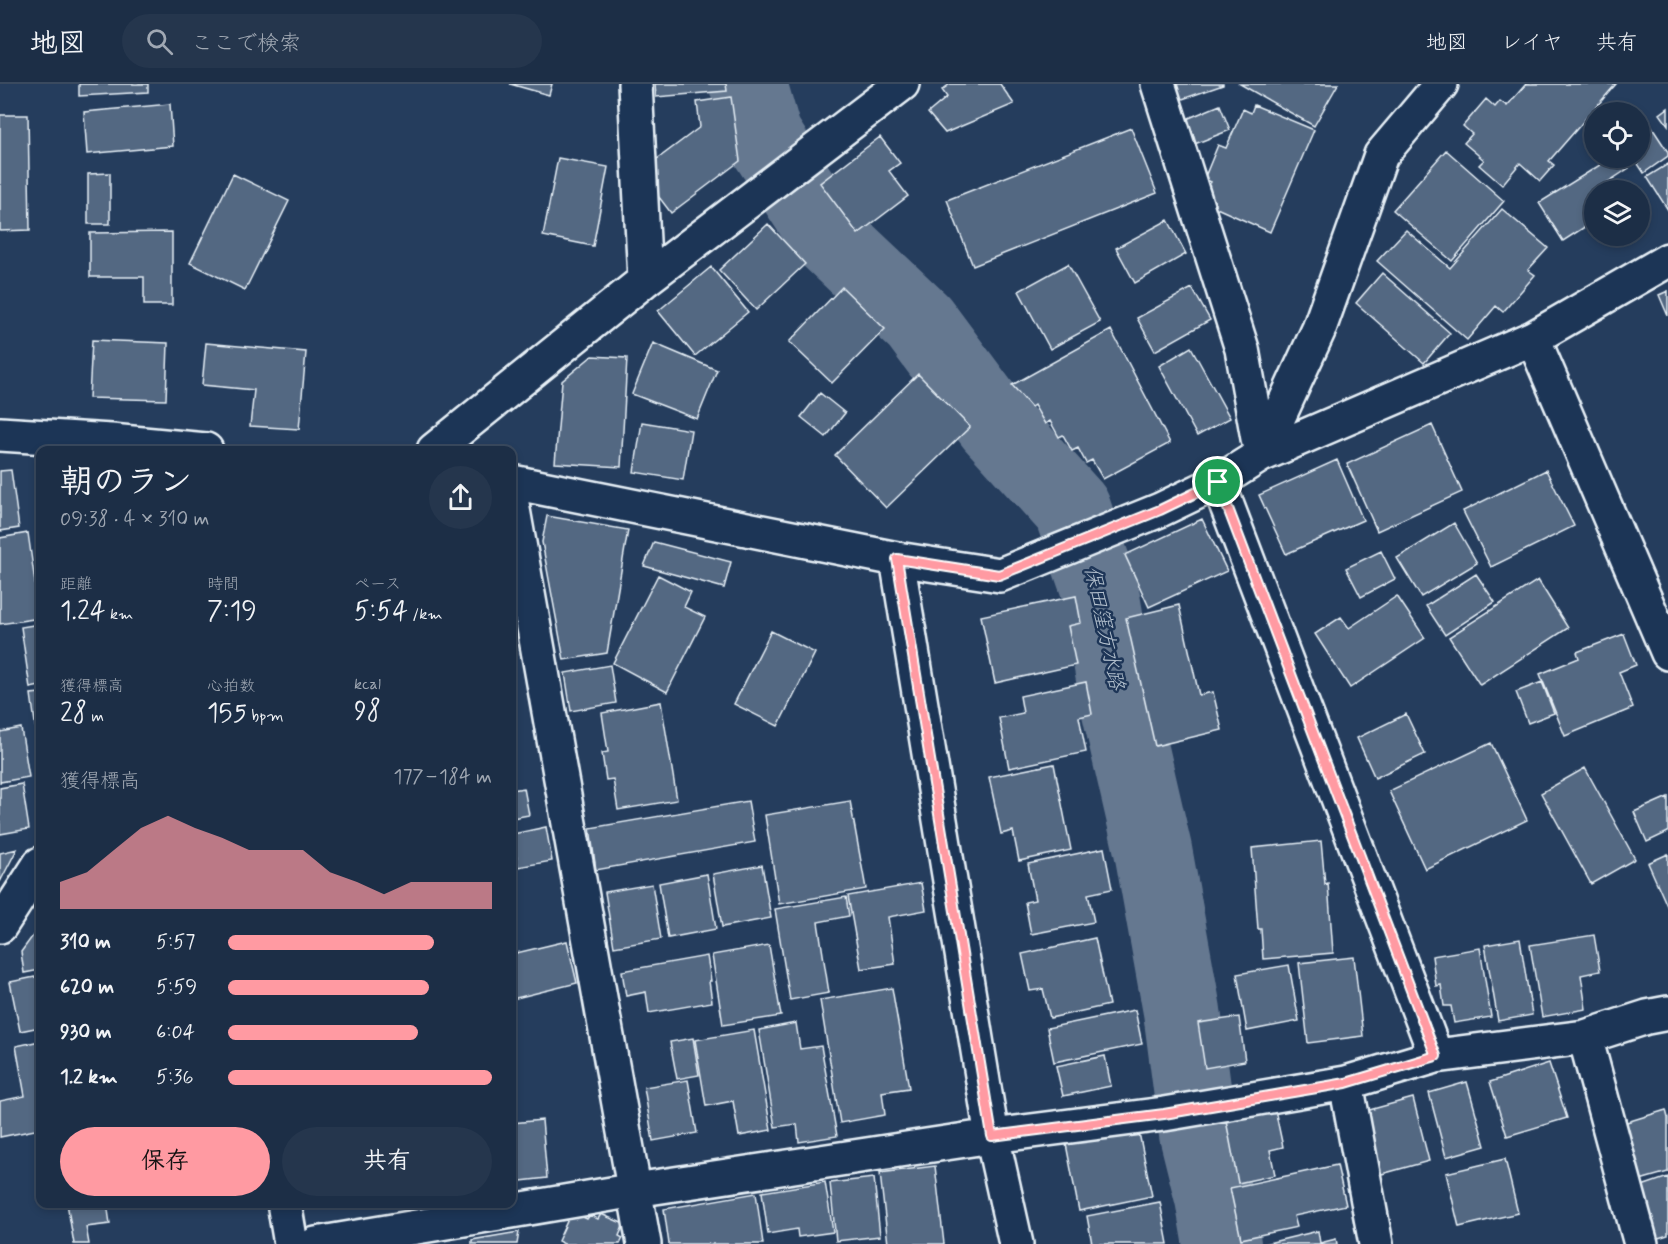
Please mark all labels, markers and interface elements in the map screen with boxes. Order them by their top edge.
search box [122,14,542,68]
icon: search [143,25,176,58]
text: 地図 [30,26,86,63]
text: 地図 [1426,29,1468,57]
text: レイヤ [1501,29,1563,57]
text: 共有 [1596,29,1638,57]
text: ここで検索 [191,30,301,58]
map controls [1584,102,1650,246]
button: locate [1584,102,1650,168]
button: layers [1584,180,1650,246]
pin [1192,456,1243,507]
text: 朝のラン [60,461,192,505]
icon: arrive [1201,465,1234,498]
button: share [429,466,492,529]
text: 09:38 · 4 × 310 m [60,506,209,533]
water label: 保田窪方水路 [1077,563,1131,694]
text: 距離 [60,574,92,595]
text: 時間 [207,574,239,595]
text: ペース [354,574,401,595]
text: 1.24 [60,595,106,629]
text: 7:19 [207,595,257,629]
text: 5:54 [354,595,408,629]
text: km [106,604,133,625]
text: /km [408,604,443,625]
text: kcal [354,674,381,695]
text: 獲得標高 [60,676,124,697]
text: 心拍数 [207,676,255,697]
text: 98 [354,695,381,729]
text: 28 [60,697,87,731]
text: 155 [207,697,247,731]
text: m [87,706,104,727]
text: bpm [247,706,283,727]
text: 177–184 m [393,764,492,791]
text: 獲得標高 [60,768,140,795]
text: 310 m [60,929,111,956]
text: 5:57 [156,929,195,956]
text: 620 m [60,974,114,1001]
text: 5:59 [156,974,197,1001]
text: 930 m [60,1019,112,1046]
text: 6:04 [156,1019,195,1046]
text: 1.2 km [60,1064,117,1091]
text: 5:36 [156,1064,193,1091]
button: 保存 [60,1127,270,1196]
button: 共有 [282,1127,492,1196]

